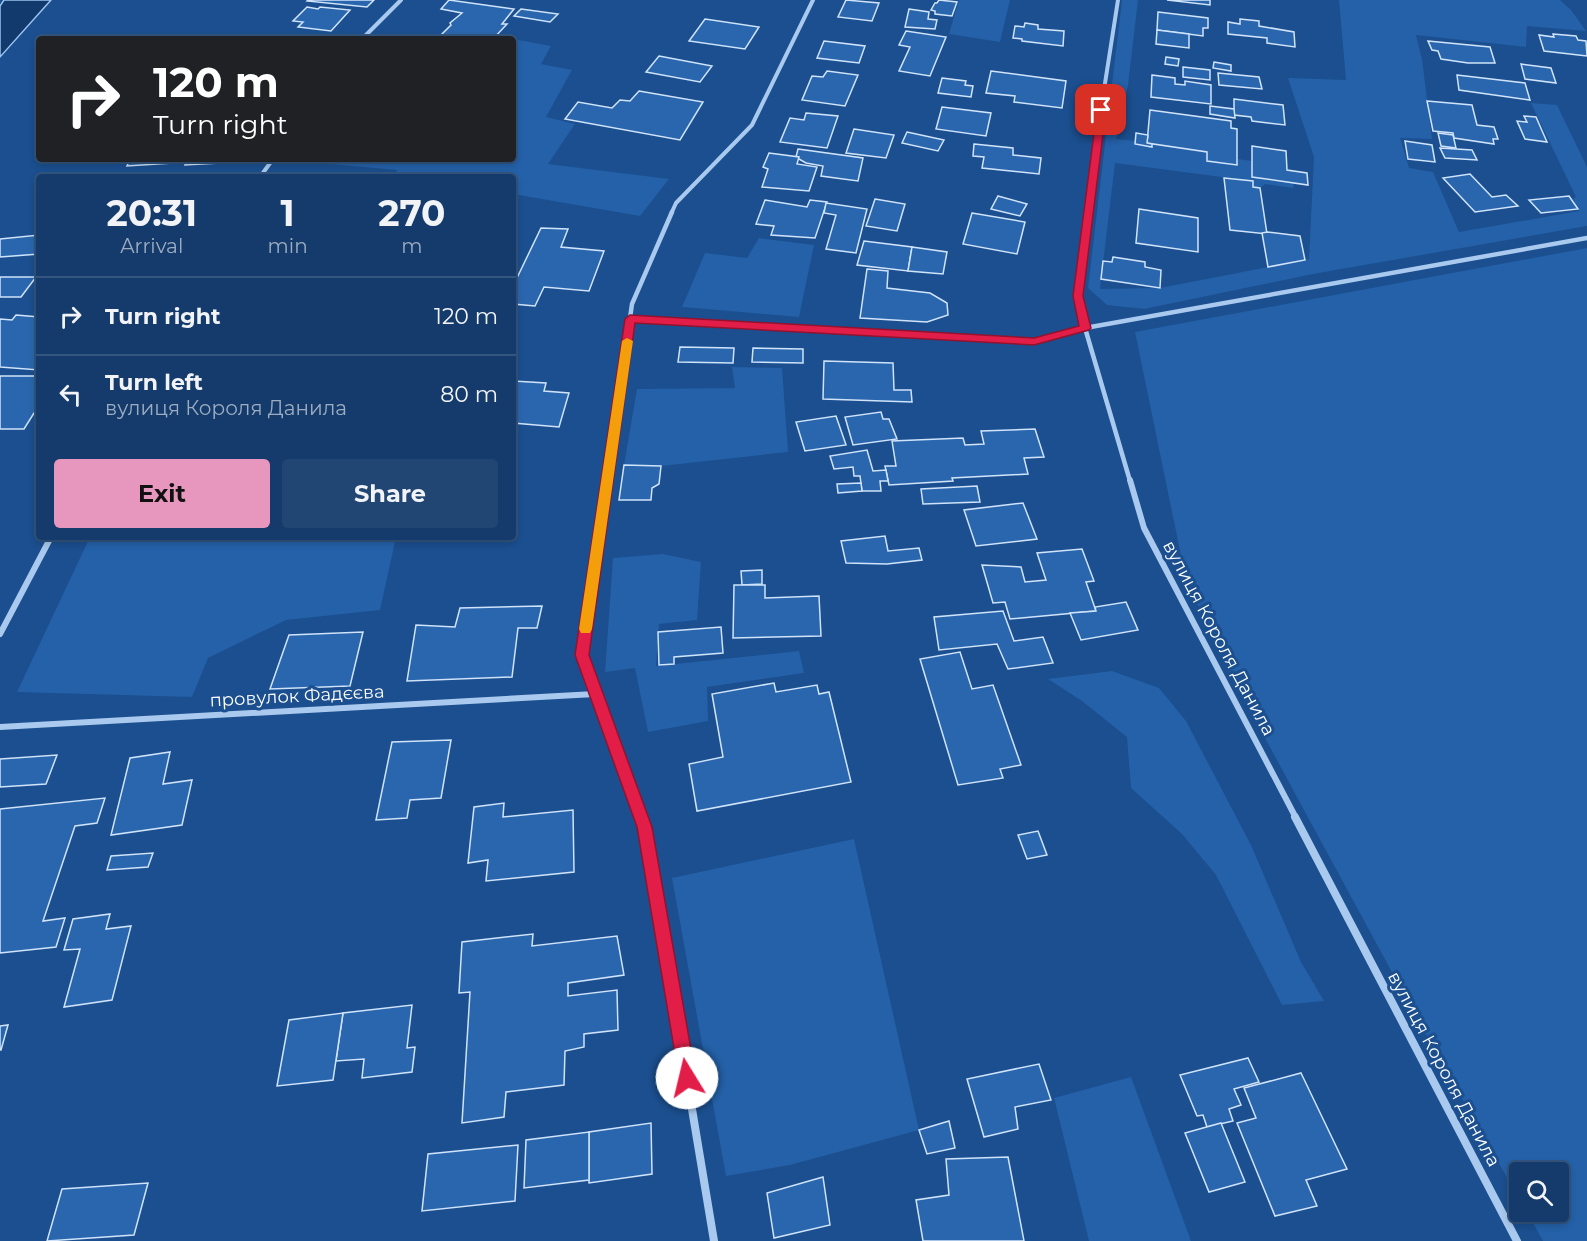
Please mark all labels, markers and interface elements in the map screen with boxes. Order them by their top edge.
text: 120 m [153,56,279,108]
icon: right [54,60,132,138]
pin [1075,84,1126,135]
icon: arrive [1084,93,1117,126]
text: Turn right [153,108,288,141]
text: 20:31 [107,191,197,235]
text: 1 [281,191,295,235]
text: 270 [378,191,445,235]
text: Arrival [120,234,183,258]
text: min [268,234,308,258]
text: m [401,234,422,258]
icon: right [54,300,87,333]
text: Turn right [105,303,220,330]
text: 120 m [434,303,498,330]
text: Turn left [105,369,203,396]
icon: left [54,378,87,411]
text: 80 m [440,381,498,408]
text: вулиця Короля Данила [105,396,347,420]
button: Exit [54,459,270,528]
button: Share [282,459,498,528]
street label: вулиця Короля Данила [1158,537,1280,739]
street label: провулок Фадєєва [209,680,385,712]
street label: вулиця Короля Данила [1383,968,1505,1170]
position arrow [655,1046,719,1110]
map controls [1509,1162,1569,1222]
button: search [1509,1162,1569,1222]

